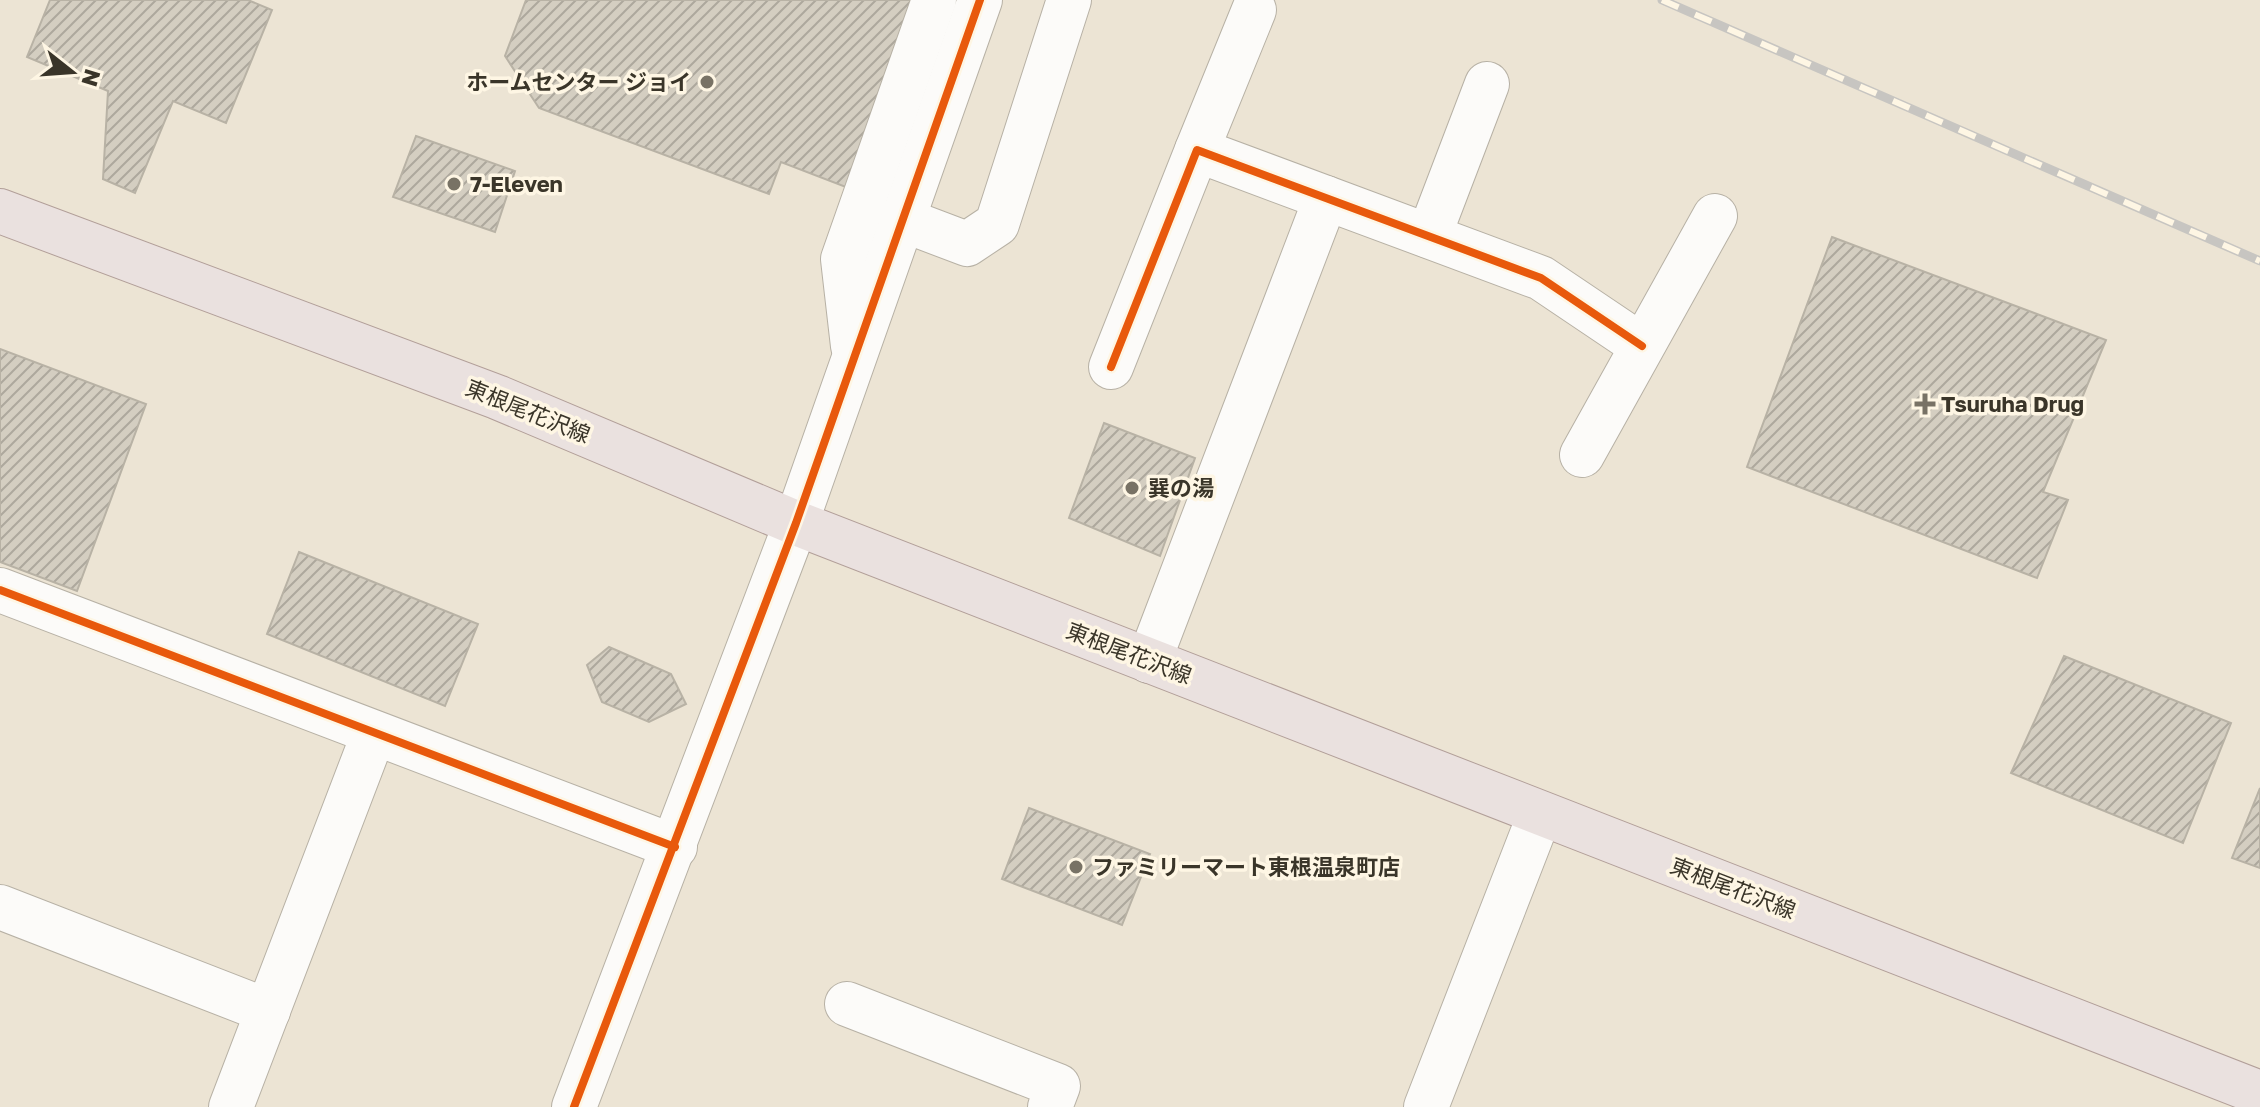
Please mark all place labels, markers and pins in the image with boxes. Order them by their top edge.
place label: ホームセンター ジョイ [466,68,691,95]
marker: ホームセンター ジョイ [698,73,716,91]
place label: 7-Eleven [470,170,563,197]
marker: 7-Eleven [445,175,463,193]
place label: Tsuruha Drug [1941,390,2084,417]
marker: Tsuruha Drug [1916,395,1934,413]
place label: 巽の湯 [1148,474,1214,501]
marker: 巽の湯 [1123,479,1141,497]
place label: ファミリーマート東根温泉町店 [1092,853,1400,880]
marker: ファミリーマート東根温泉町店 [1067,858,1085,876]

